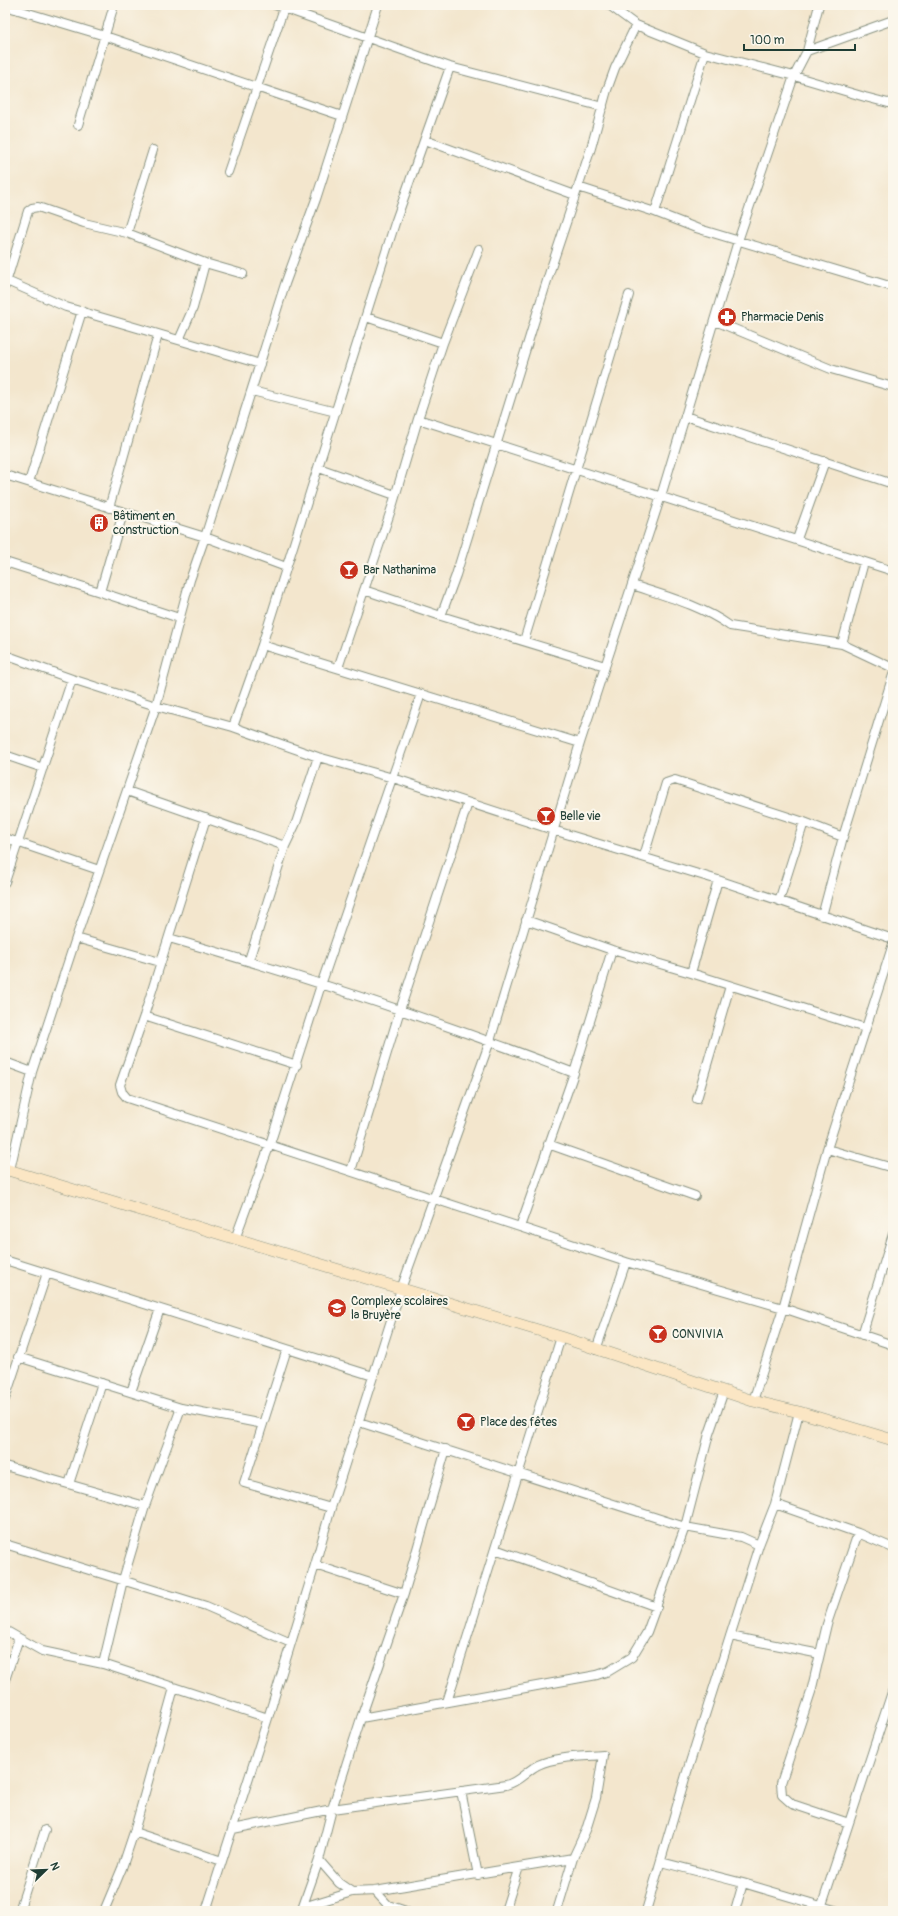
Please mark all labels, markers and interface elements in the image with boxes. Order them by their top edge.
scale bar [744,26,855,52]
text: 100 m [750,33,785,48]
pharmacy icon: Pharmacie Denis [716,306,738,328]
place label: Pharmacie Denis [741,310,824,325]
place label: Bâtiment en construction [113,509,179,538]
building icon: Bâtiment en construction [88,512,110,534]
bar icon: Bar Nathanima [338,559,360,581]
place label: Bar Nathanima [363,563,437,578]
bar icon: Belle vie [535,805,557,827]
place label: Belle vie [560,809,600,824]
place label: Complexe scolaires la Bruyère [351,1294,449,1323]
school or university icon: Complexe scolaires la Bruyère [326,1297,348,1319]
bar icon: CONVIVIA [647,1323,669,1345]
place label: CONVIVIA [672,1327,724,1342]
bar icon: Place des fêtes [455,1411,477,1433]
place label: Place des fêtes [480,1415,558,1430]
north arrow [26,1850,66,1890]
text: N [47,1860,62,1873]

